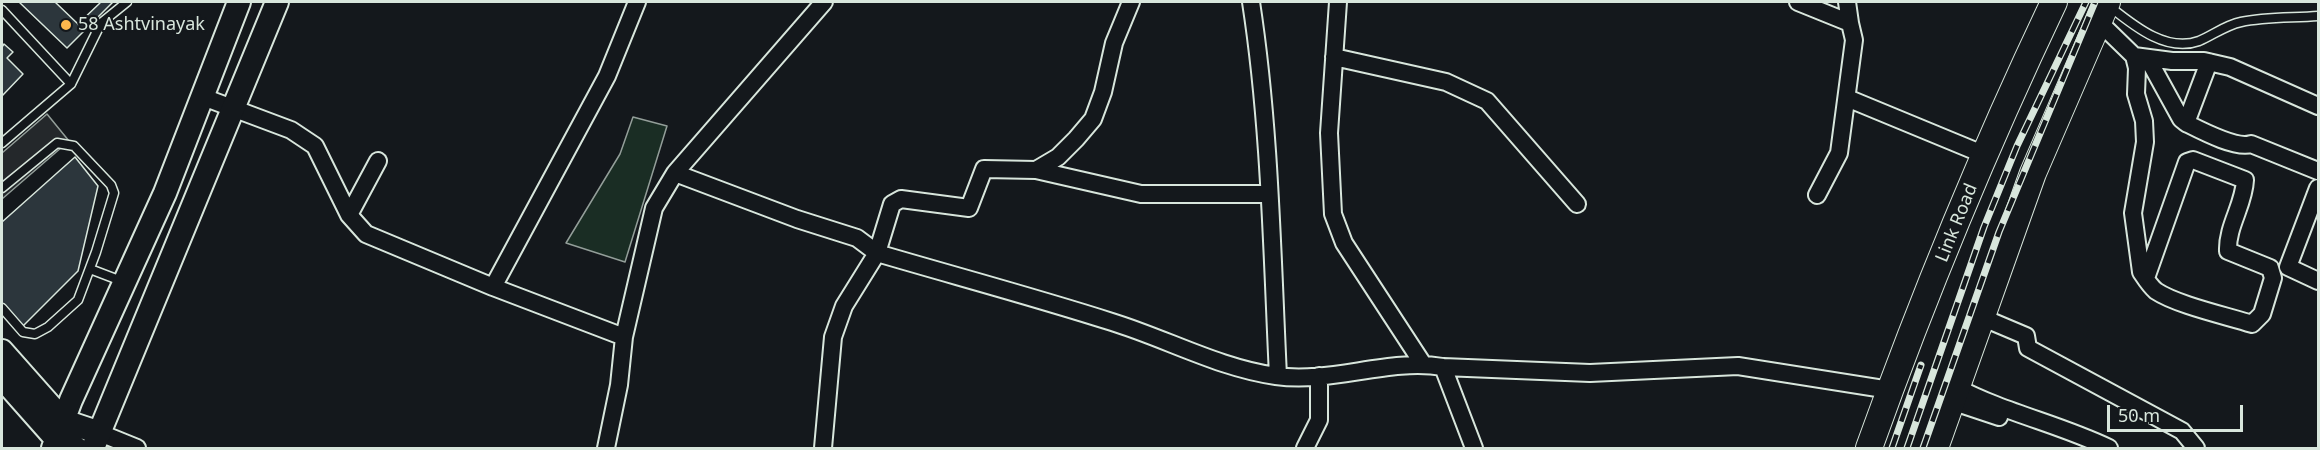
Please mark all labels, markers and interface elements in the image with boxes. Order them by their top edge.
place label: 58 Ashtvinayak [78,14,205,36]
marker: 58 Ashtvinayak [59,18,73,32]
street label: Link Road [1931,181,1983,265]
scale bar [2110,393,2246,431]
text: 50 m [2118,403,2160,427]

